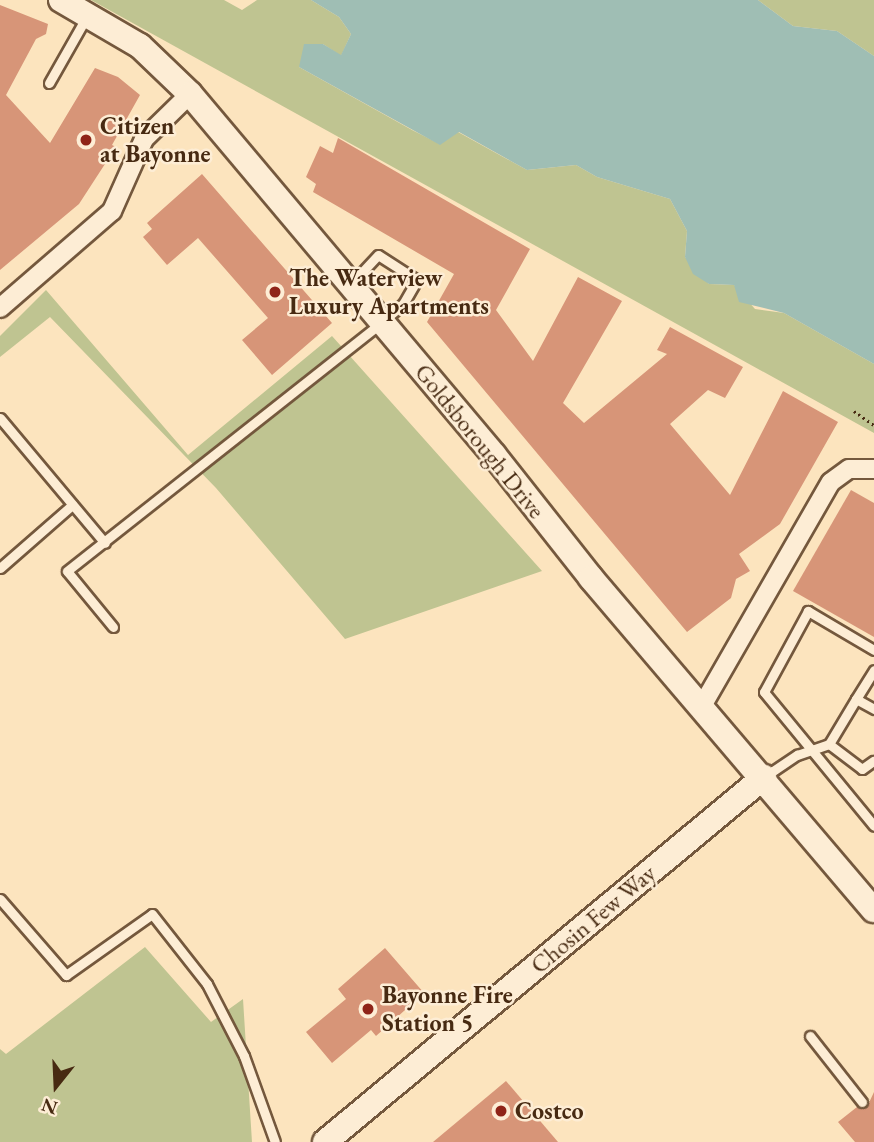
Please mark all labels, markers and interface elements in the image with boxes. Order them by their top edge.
place label: Citizen at Bayonne [100,112,210,168]
marker: Citizen at Bayonne [78,132,94,148]
place label: The Waterview Luxury Apartments [289,264,489,320]
marker: The Waterview Luxury Apartments [267,284,283,300]
street label: Goldsborough Drive [409,358,551,524]
street label: Chosin Few Way [525,858,661,980]
place label: Bayonne Fire Station 5 [382,981,513,1037]
marker: Bayonne Fire Station 5 [360,1001,376,1017]
north arrow [21,1051,91,1121]
text: N [38,1092,61,1121]
place label: Costco [515,1097,584,1125]
marker: Costco [493,1103,509,1119]

